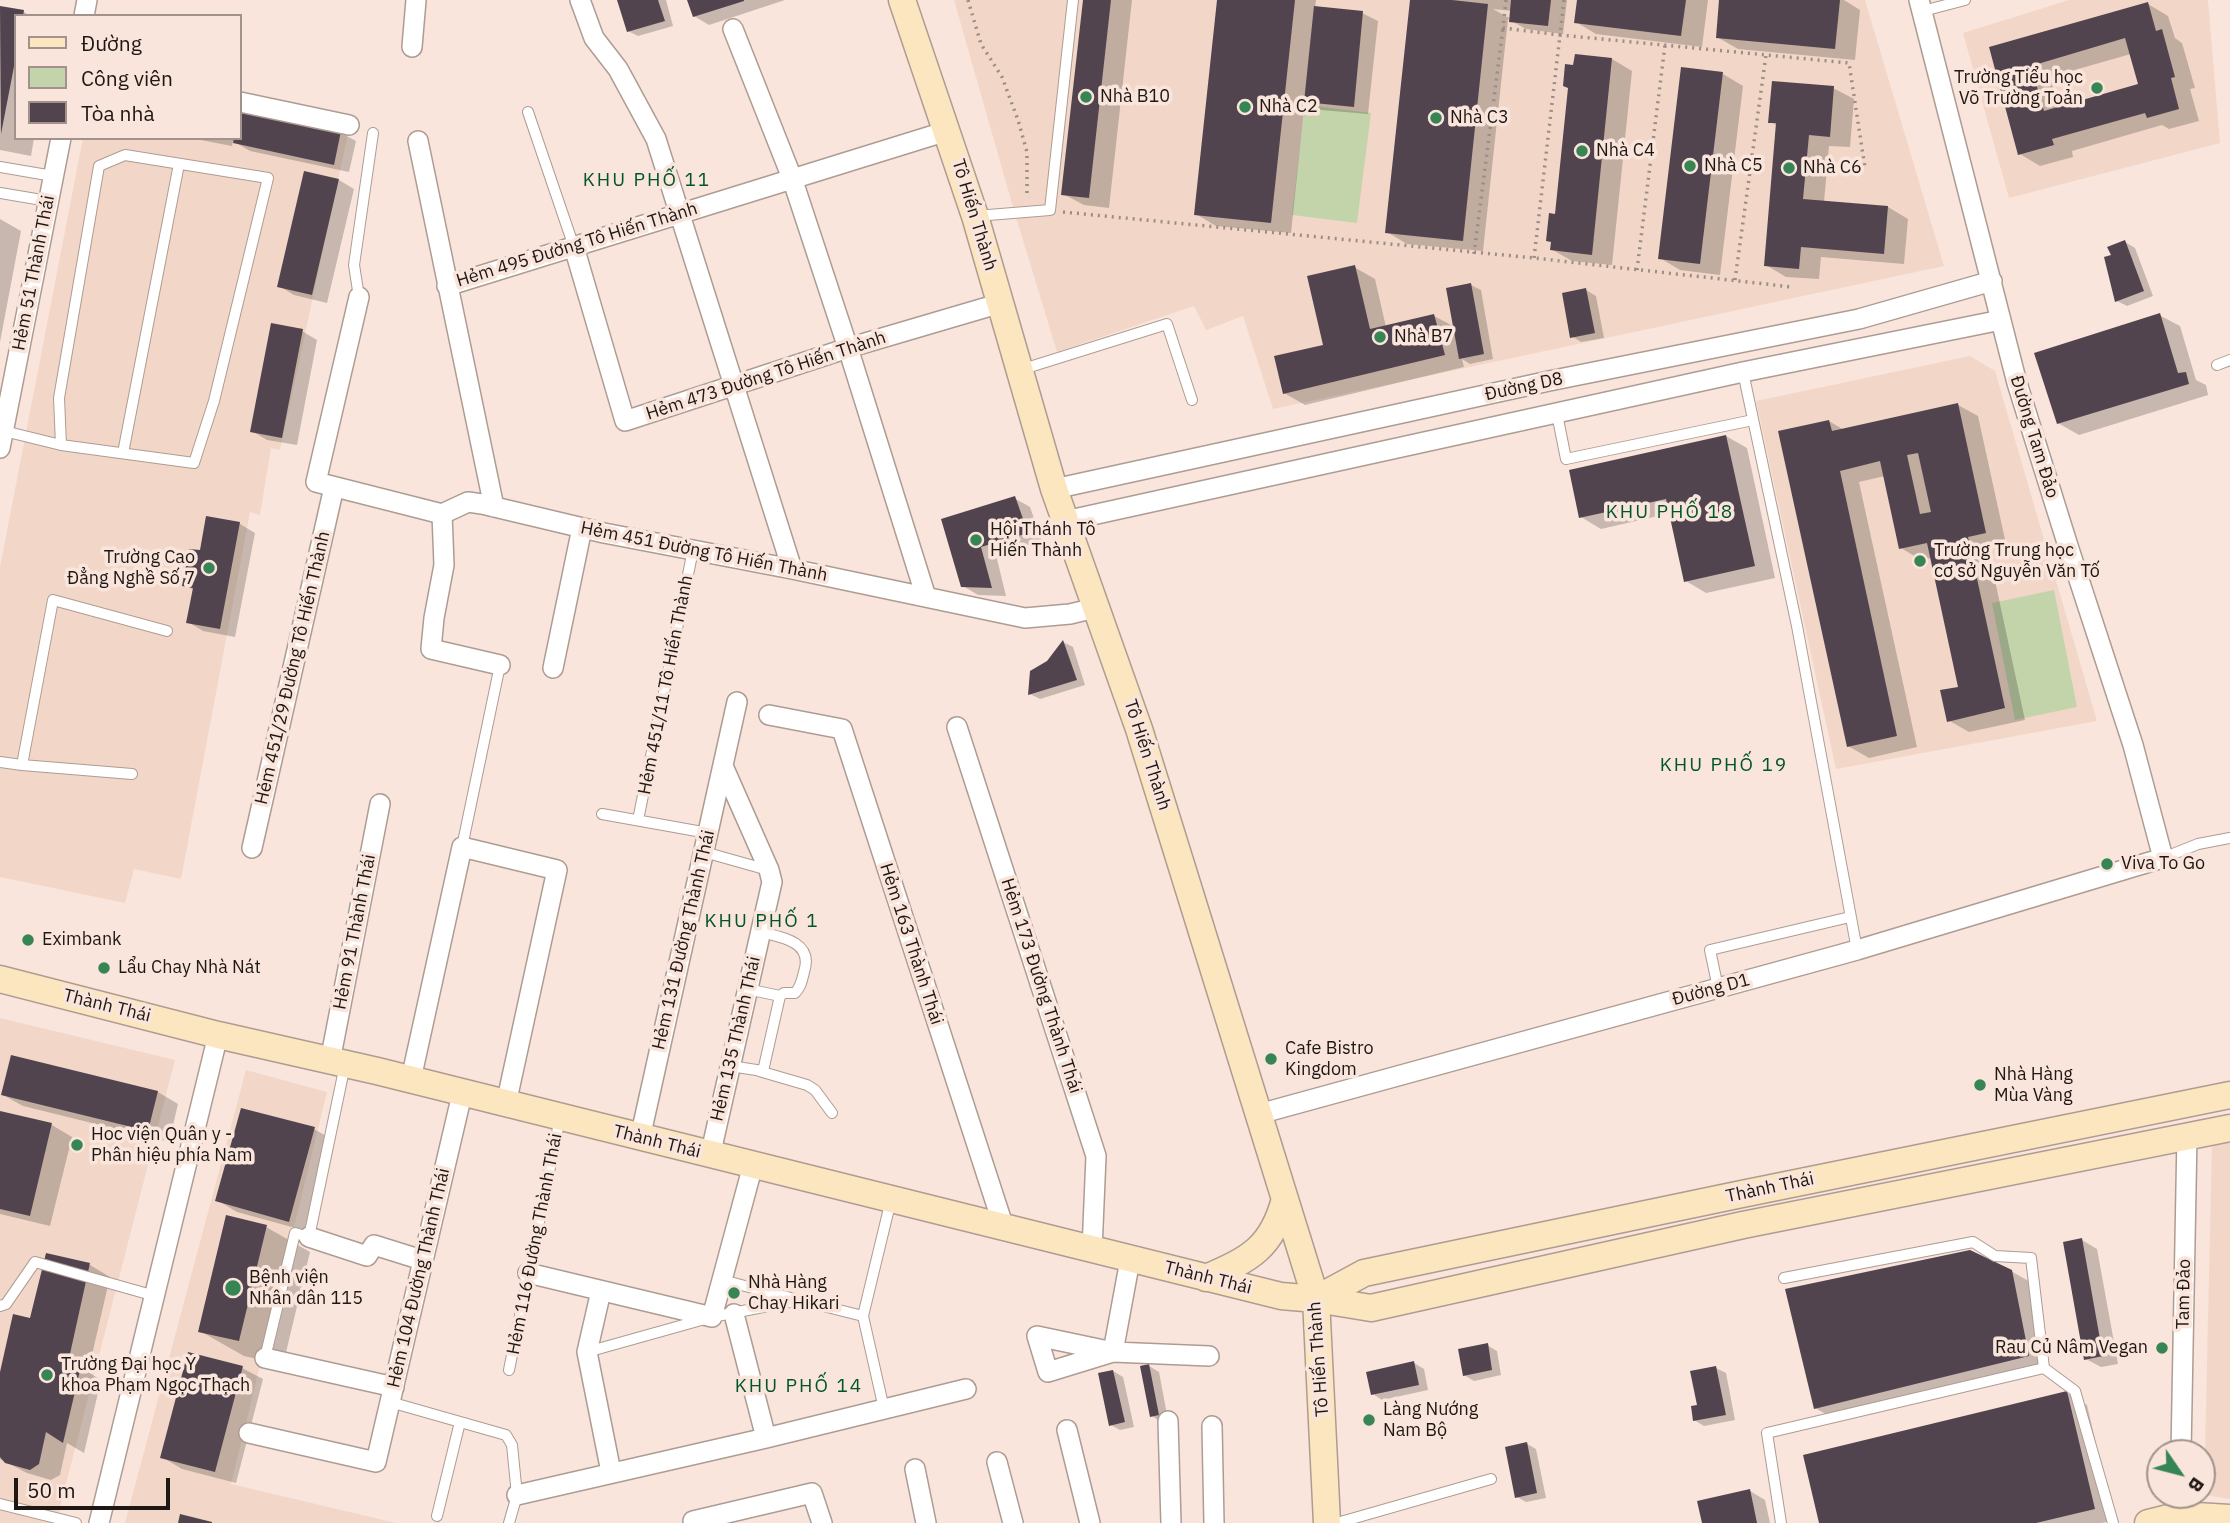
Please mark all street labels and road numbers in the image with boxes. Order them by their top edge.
street label: Tô Hiến Thành [947,157,1001,273]
street label: Hẻm 51 Thành Thái [8,193,60,353]
street label: Hẻm 495 Đường Tô Hiến Thành [454,198,700,292]
street label: Hẻm 473 Đường Tô Hiến Thành [643,327,889,425]
street label: Đường D8 [1483,368,1565,406]
street label: Đường Tam Đảo [2005,373,2063,501]
street label: Hẻm 451 Đường Tô Hiến Thành [579,517,829,587]
street label: Hẻm 451/29 Đường Tô Hiến Thành [251,529,335,807]
street label: Hẻm 451/11 Tô Hiến Thành [634,573,698,797]
street label: Tô Hiến Thành [1119,697,1175,813]
street label: Hẻm 131 Đường Thành Thái [648,828,720,1052]
street label: Hẻm 91 Thành Thái [329,852,381,1012]
street label: Hẻm 163 Thành Thái [875,860,947,1028]
street label: Hẻm 173 Đường Thành Thái [996,876,1086,1096]
street label: Hẻm 135 Thành Thái [707,954,765,1124]
street label: Đường D1 [1670,969,1752,1011]
street label: Thành Thái [61,985,153,1027]
street label: Thành Thái [611,1121,703,1163]
street label: Hẻm 116 Đường Thành Thái [503,1131,567,1357]
street label: Hẻm 104 Đường Thành Thái [383,1166,455,1390]
street label: Thành Thái [1724,1168,1816,1208]
street label: Thành Thái [1162,1257,1254,1299]
street label: Tam Đảo [2173,1259,2195,1329]
street label: Tô Hiến Thành [1304,1301,1334,1417]

